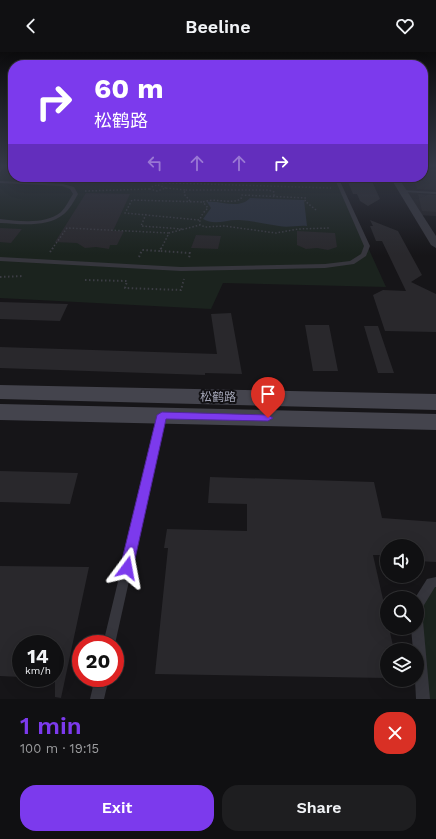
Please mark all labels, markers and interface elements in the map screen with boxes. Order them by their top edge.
icon: back [20,15,42,37]
icon: heart [394,15,416,37]
text: Beeline [185,16,251,37]
text: 60 m [94,72,164,105]
icon: right [28,76,80,128]
text: 松鹤路 [94,110,148,131]
icon: left [144,152,166,174]
icon: ahead [186,152,208,174]
icon: ahead [228,152,250,174]
icon: right [270,152,292,174]
pin [251,377,285,418]
icon: arrive [257,383,279,405]
street label: 松鹤路 [200,390,236,404]
map controls [380,539,424,687]
button: sound [380,539,424,583]
position arrow [106,547,148,589]
button: search [380,591,424,635]
speed limit sign: 20 [72,635,124,687]
button: layers [380,643,424,687]
text: 14 [27,644,49,668]
text: km/h [25,665,51,676]
text: 1 min [20,712,82,740]
button: close [374,712,416,754]
text: 100 m · 19:15 [20,741,99,756]
button: Exit [20,785,214,831]
button: Share [222,785,416,831]

